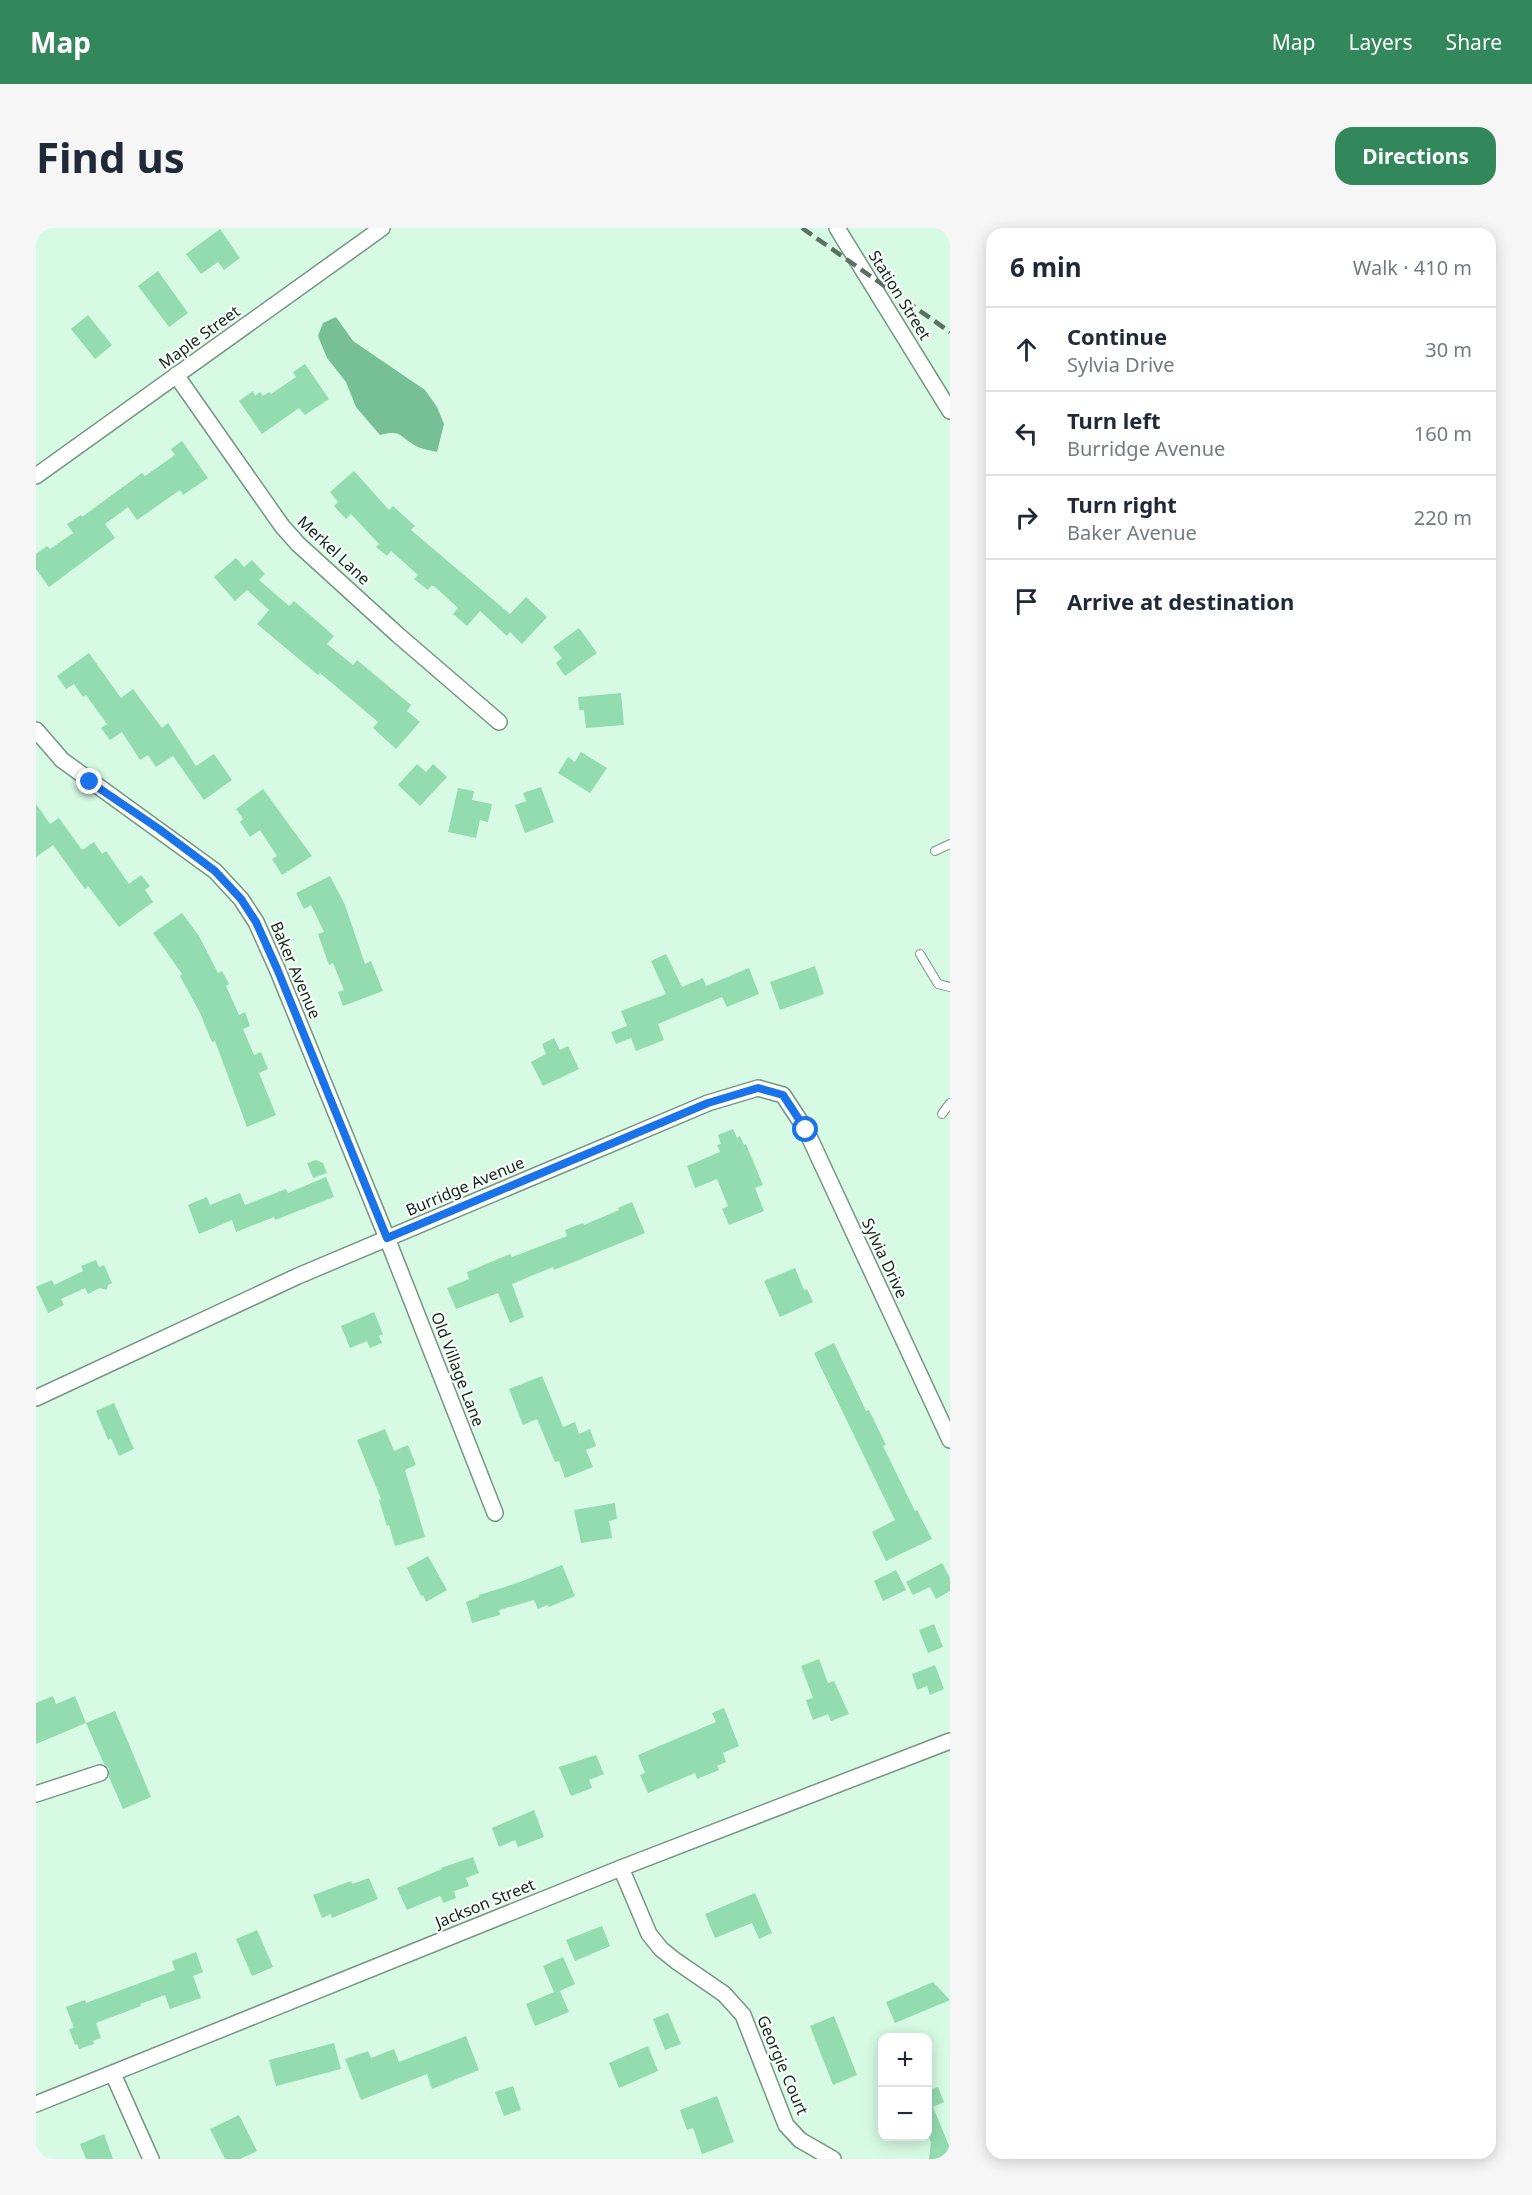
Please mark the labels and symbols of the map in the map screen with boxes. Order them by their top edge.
street label: Station Street [864,246,936,344]
street label: Maple Street [154,300,244,374]
street label: Merkel Lane [293,510,375,590]
route end [76,768,102,794]
street label: Baker Avenue [266,918,326,1022]
route start [792,1116,818,1142]
street label: Burridge Avenue [402,1151,528,1221]
street label: Sylvia Drive [857,1214,913,1302]
street label: Old Village Lane [426,1309,490,1429]
street label: Jackson Street [430,1873,538,1934]
street label: Georgie Court [752,2012,814,2118]

